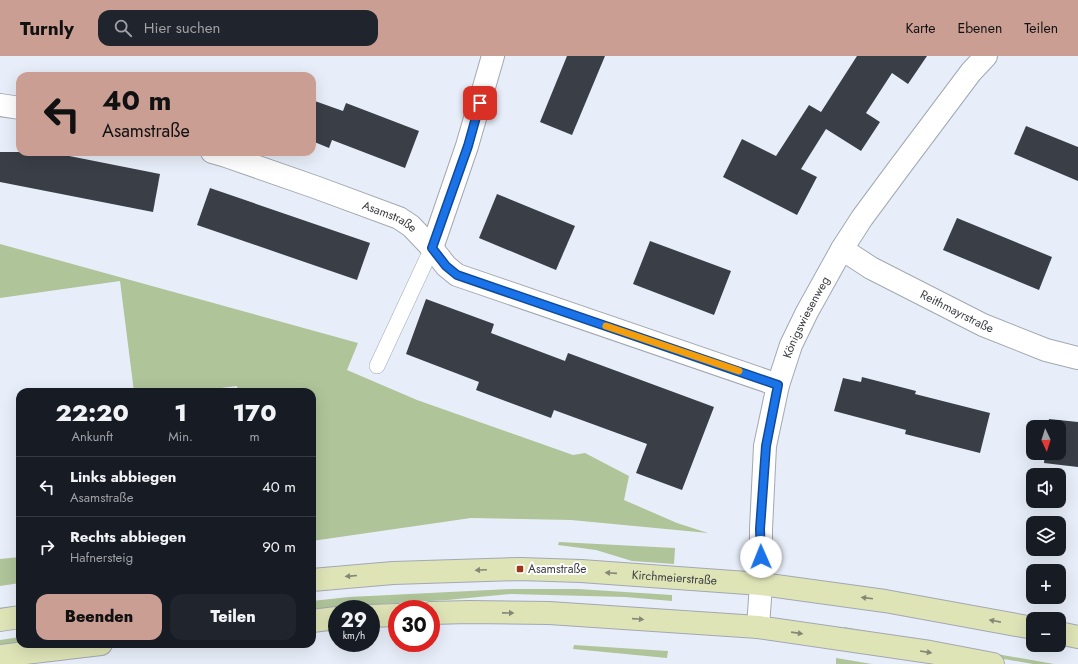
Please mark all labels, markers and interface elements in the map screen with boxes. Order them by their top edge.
search box [98,10,378,46]
text: Turnly [20,15,74,42]
icon: search [112,17,134,39]
text: Hier suchen [144,17,220,39]
text: Karte [905,18,935,38]
text: Ebenen [957,18,1002,38]
text: Teilen [1024,18,1058,38]
text: 40 m [102,80,171,121]
pin [463,86,497,120]
icon: left [36,88,88,140]
icon: arrive [469,92,491,114]
text: Asamstraße [102,118,190,144]
street label: Asamstraße [360,196,421,236]
street label: Königswiesenweg [778,273,834,361]
street label: Reithmayrstraße [917,285,996,337]
text: 22:20 [55,395,129,430]
text: 1 [174,395,187,430]
text: 170 [232,395,276,430]
north arrow [1026,420,1066,460]
map controls [1026,420,1066,652]
text: Ankunft [71,427,113,446]
text: Min. [168,427,193,446]
text: m [249,427,260,446]
text: Links abbiegen [70,466,176,488]
button: sound [1026,468,1066,508]
icon: left [36,476,58,498]
text: 40 m [262,476,296,498]
text: Asamstraße [70,488,133,507]
button: layers [1026,516,1066,556]
text: Rechts abbiegen [70,526,186,548]
icon: right [36,536,58,558]
text: 90 m [262,536,296,558]
position arrow [740,536,782,578]
text: Hafnersteig [70,548,133,567]
place label: Asamstraße [528,560,586,578]
marker: Asamstraße [515,564,525,574]
button: + [1026,564,1066,604]
street label: Kirchmeierstraße [631,566,718,590]
one-way arrow [474,567,487,573]
one-way arrow [605,570,617,577]
one-way arrow [345,573,357,580]
button: Beenden [36,594,162,640]
button: Teilen [170,594,296,640]
one-way arrow [861,595,873,602]
speed limit sign: 30 [388,600,440,652]
text: 29 [341,606,367,635]
one-way arrow [502,610,515,616]
button: − [1026,612,1066,652]
one-way arrow [632,616,644,623]
one-way arrow [989,618,1001,624]
text: km/h [343,628,365,643]
one-way arrow [791,630,803,636]
one-way arrow [920,649,932,655]

